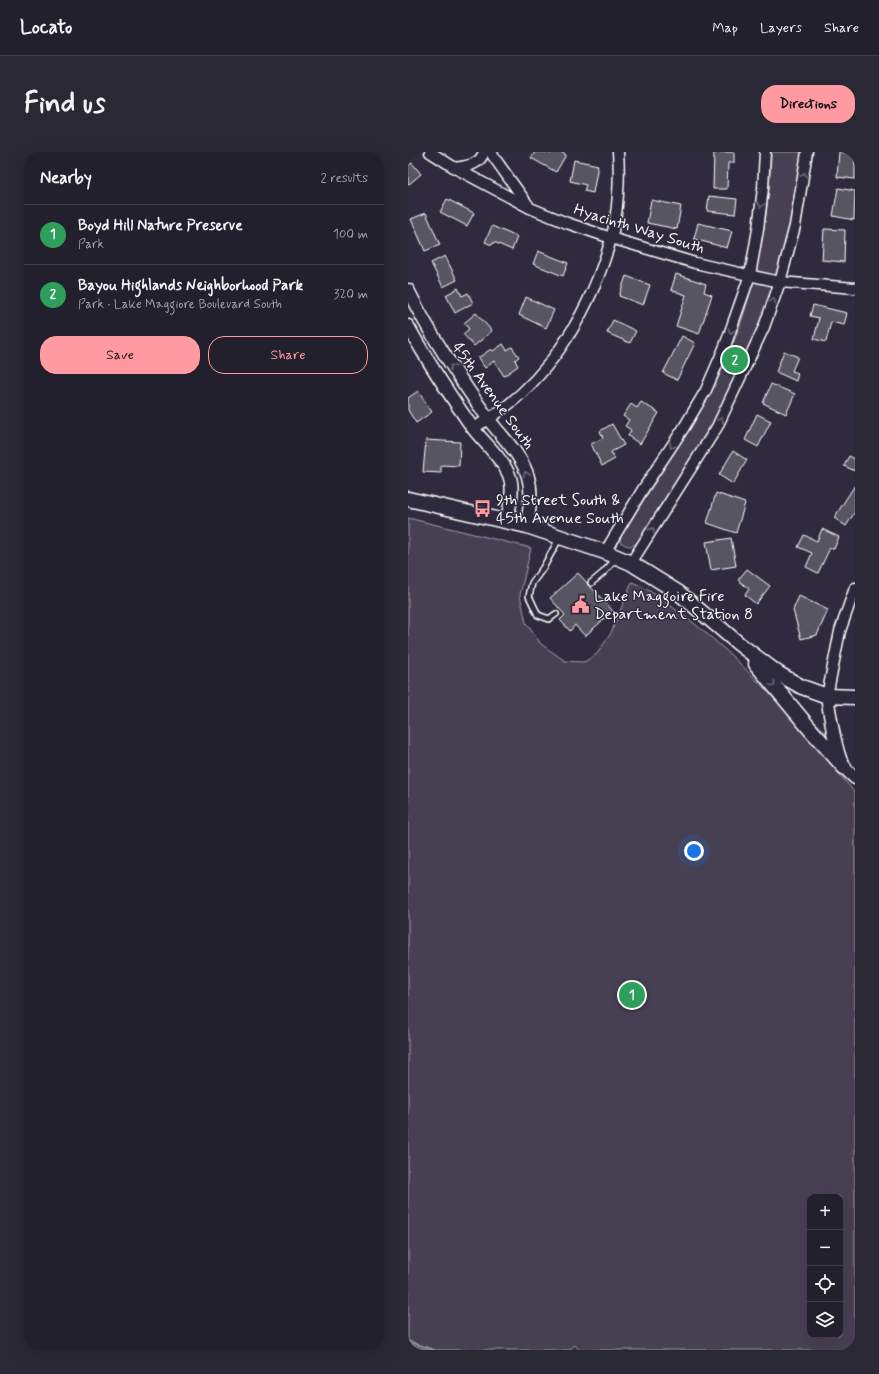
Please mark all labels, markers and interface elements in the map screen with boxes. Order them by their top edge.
text: Locato [20,15,72,40]
text: Map [712,19,738,37]
text: Layers [760,19,802,37]
text: Share [824,19,859,37]
button: Directions [761,85,855,123]
text: Find us [24,86,105,123]
text: Nearby [40,167,92,189]
text: 2 results [321,170,368,187]
one-way arrow [799,172,807,178]
street label: Hyacinth Way South [571,199,707,259]
one-way arrow [757,202,766,208]
text: Boyd Hill Nature Preserve [78,216,243,236]
text: 1 [50,226,56,243]
text: 100 m [333,226,368,243]
text: Park [78,236,104,253]
text: Bayou Highlands Neighborhood Park [78,276,303,296]
text: 2 [50,286,56,303]
text: 320 m [334,286,368,303]
text: Park · Lake Maggiore Boulevard South [78,296,282,313]
one-way arrow [768,297,777,304]
one-way arrow [727,327,735,334]
button: Save [40,336,200,374]
button: Share [208,336,368,374]
street label: 45th Avenue South [447,338,539,454]
pin: 2 [722,345,748,375]
one-way arrow [450,365,457,372]
one-way arrow [716,417,724,424]
one-way arrow [669,442,677,449]
one-way arrow [523,470,531,477]
place label: 9th Street South & 45th Avenue South [496,490,624,529]
bus stop icon: 9th Street South & 45th Avenue South [473,499,493,519]
one-way arrow [647,527,655,534]
place label: Lake Maggoire Fire Department Station 8 [594,586,753,625]
public building icon: Lake Maggoire Fire Department Station 8 [571,595,591,615]
one-way arrow [769,680,776,687]
your location [684,841,704,861]
pin: 1 [619,980,645,1010]
map controls [807,1194,843,1338]
button: + [807,1194,843,1230]
button: − [807,1230,843,1266]
button: locate [807,1266,843,1302]
button: layers [807,1302,843,1338]

